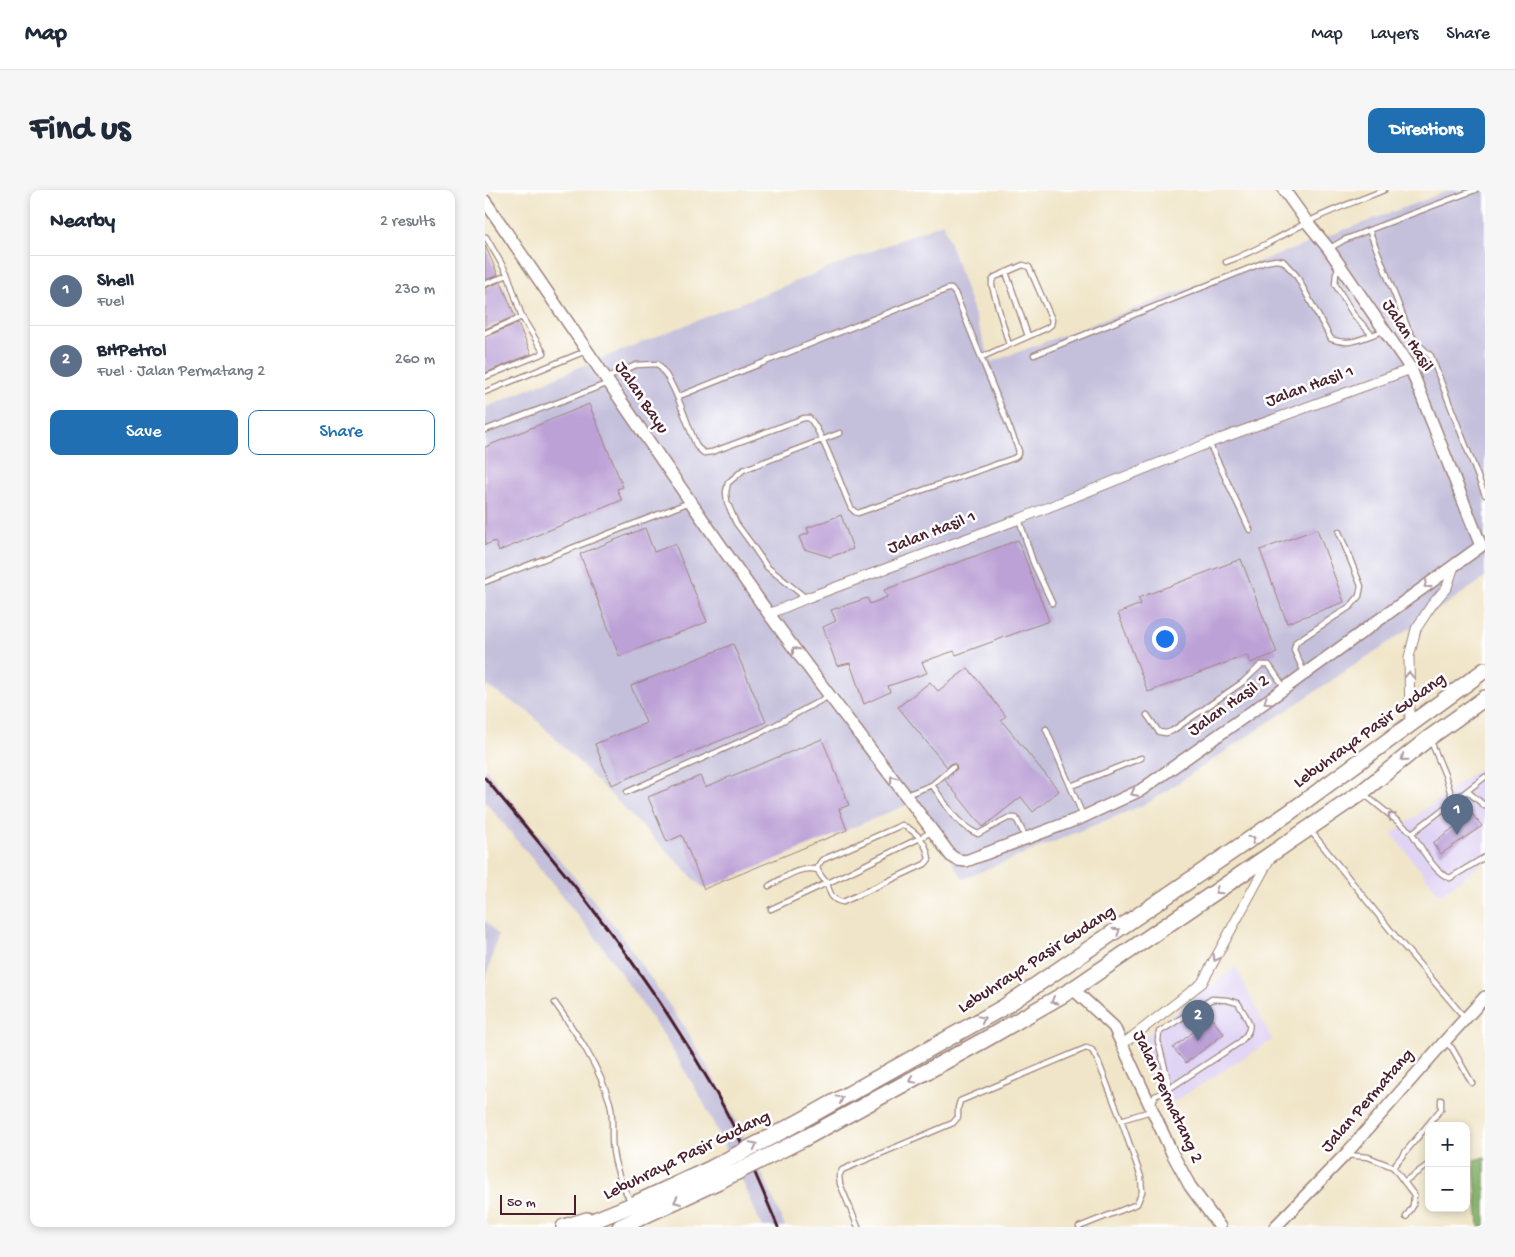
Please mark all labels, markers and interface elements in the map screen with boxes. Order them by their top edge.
text: Map [25,20,67,49]
text: Map [1311,24,1343,45]
text: Layers [1371,24,1418,45]
text: Share [1446,24,1490,45]
button: Directions [1368,108,1485,153]
text: Find us [30,110,130,151]
text: Nearby [50,210,115,235]
text: 2 results [380,213,435,232]
text: Shell [97,270,134,293]
text: 1 [63,281,69,300]
text: 230 m [395,281,435,300]
text: Fuel [97,293,124,312]
street label: Jalan Hasil [1377,296,1437,376]
text: BHPetrol [97,340,166,363]
text: 2 [62,351,70,370]
text: 260 m [395,351,435,370]
street label: Jalan Bayu [609,358,673,439]
street label: Jalan Hasil 1 [1263,361,1357,413]
text: Fuel · Jalan Permatang 2 [97,363,265,382]
button: Save [50,410,238,455]
button: Share [248,410,435,455]
street label: Jalan Hasil 1 [885,507,979,559]
one-way arrow [1424,579,1433,588]
your location [1152,626,1178,652]
one-way arrow [792,646,801,656]
street label: Lebuhraya Pasir Gudang [1290,669,1450,793]
street label: Jalan Hasil 2 [1184,670,1274,742]
one-way arrow [1404,671,1414,678]
one-way arrow [1263,695,1273,704]
one-way arrow [1401,753,1410,761]
one-way arrow [891,776,899,785]
one-way arrow [1130,787,1139,797]
pin: 1 [1441,794,1473,835]
one-way arrow [1388,813,1397,822]
one-way arrow [1246,836,1255,845]
one-way arrow [1214,885,1224,894]
street label: Lebuhraya Pasir Gudang [954,901,1120,1019]
one-way arrow [1112,927,1121,937]
one-way arrow [1212,953,1222,962]
one-way arrow [1050,994,1059,1004]
pin: 2 [1182,1000,1214,1041]
one-way arrow [976,1016,985,1026]
street label: Jalan Permatang 2 [1127,1027,1207,1167]
street label: Jalan Permatang [1317,1045,1419,1157]
one-way arrow [908,1074,917,1084]
one-way arrow [835,1095,844,1105]
street label: Lebuhraya Pasir Gudang [600,1106,774,1206]
map controls [1425,1122,1470,1212]
button: + [1425,1122,1470,1167]
one-way arrow [749,1141,758,1151]
button: − [1425,1167,1470,1212]
scale bar [500,1192,576,1215]
text: 50 m [507,1195,536,1212]
one-way arrow [673,1195,682,1205]

